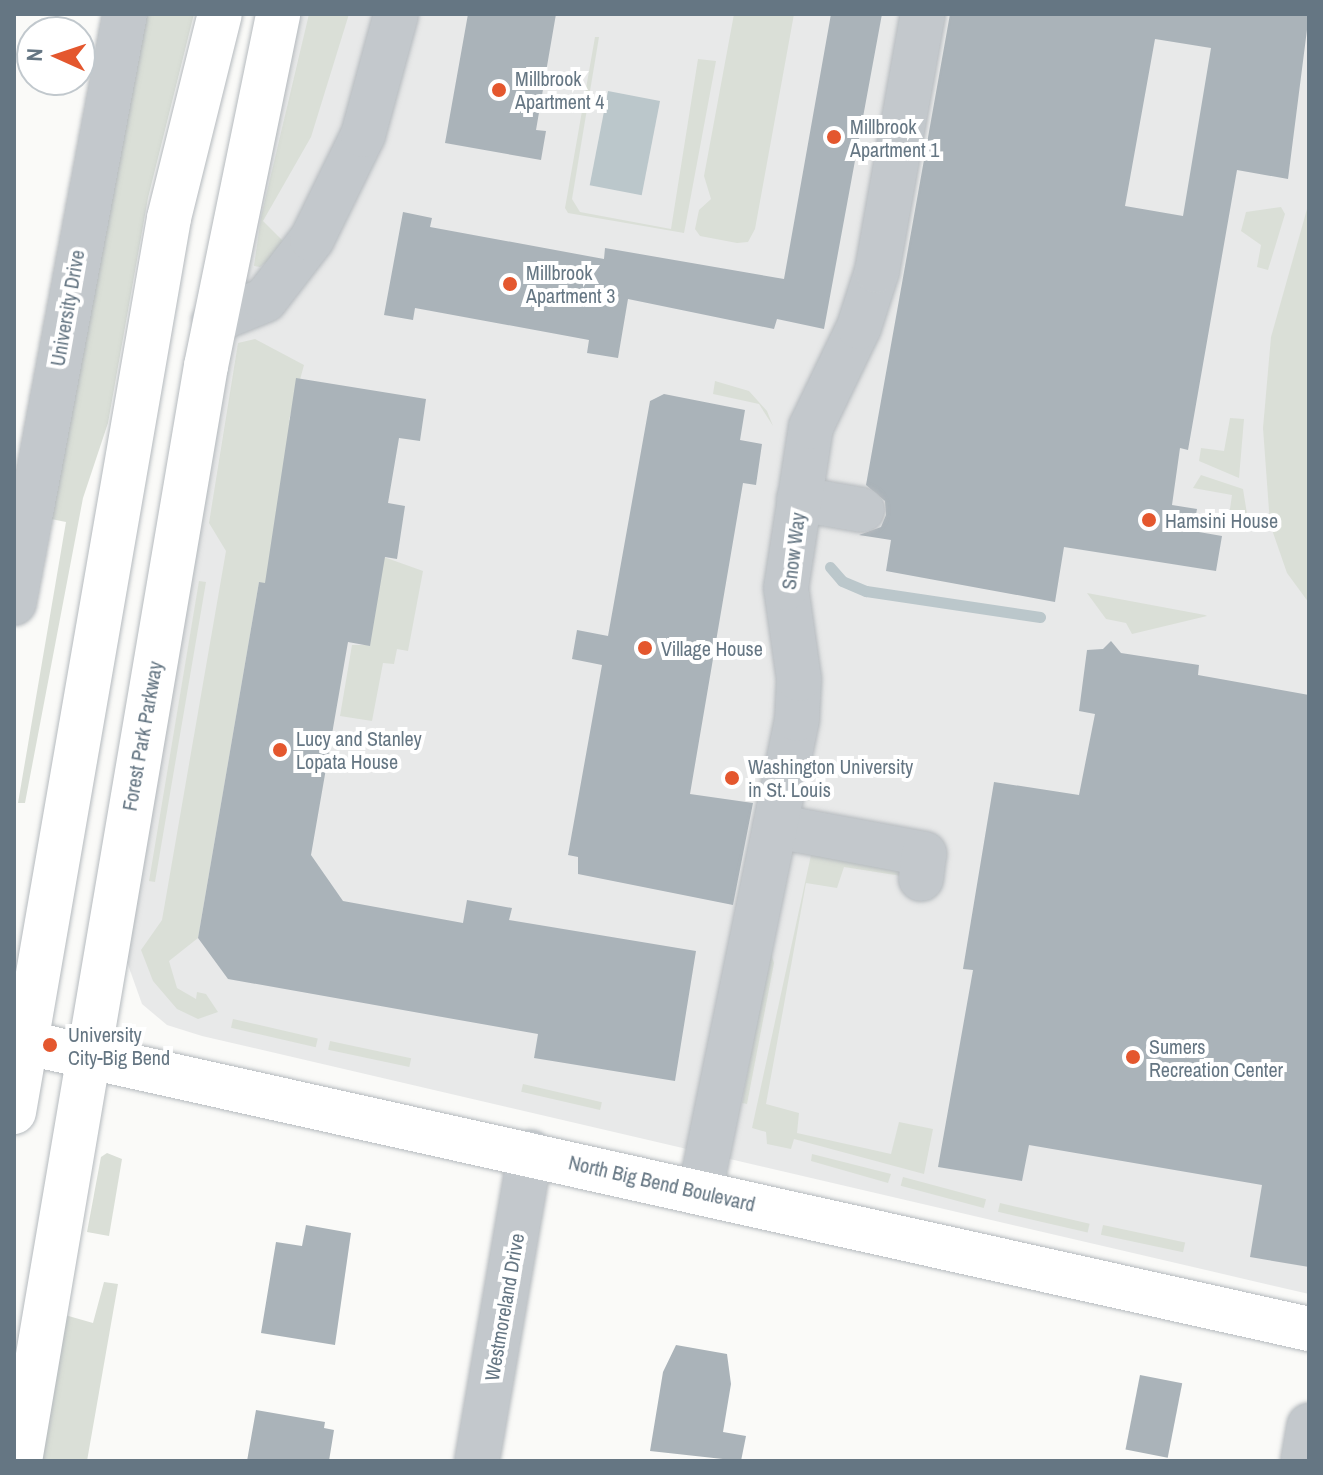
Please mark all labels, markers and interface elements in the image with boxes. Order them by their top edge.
north arrow [16,16,96,96]
text: N [19,48,49,62]
place label: Millbrook Apartment 4 [515,66,604,113]
marker: Millbrook Apartment 4 [490,81,508,99]
place label: Millbrook Apartment 1 [850,114,939,161]
marker: Millbrook Apartment 1 [825,128,843,146]
street label: University Drive [45,248,89,368]
place label: Millbrook Apartment 3 [526,260,615,307]
marker: Millbrook Apartment 3 [501,275,519,293]
place label: Hamsini House [1165,508,1278,532]
street label: Snow Way [776,511,810,591]
marker: Hamsini House [1140,511,1158,529]
place label: Village House [661,636,763,660]
marker: Village House [636,639,654,657]
street label: Forest Park Parkway [117,659,167,813]
place label: Lucy and Stanley Lopata House [296,726,422,773]
marker: Lucy and Stanley Lopata House [271,741,289,759]
place label: Washington University in St. Louis [748,754,913,801]
marker: Washington University in St. Louis [723,769,741,787]
place label: University City-Big Bend [68,1022,170,1069]
marker: University City-Big Bend [39,1034,61,1056]
place label: Sumers Recreation Center [1149,1034,1283,1081]
marker: Sumers Recreation Center [1124,1048,1142,1066]
street label: North Big Bend Boulevard [566,1150,758,1216]
street label: Westmoreland Drive [479,1231,529,1383]

